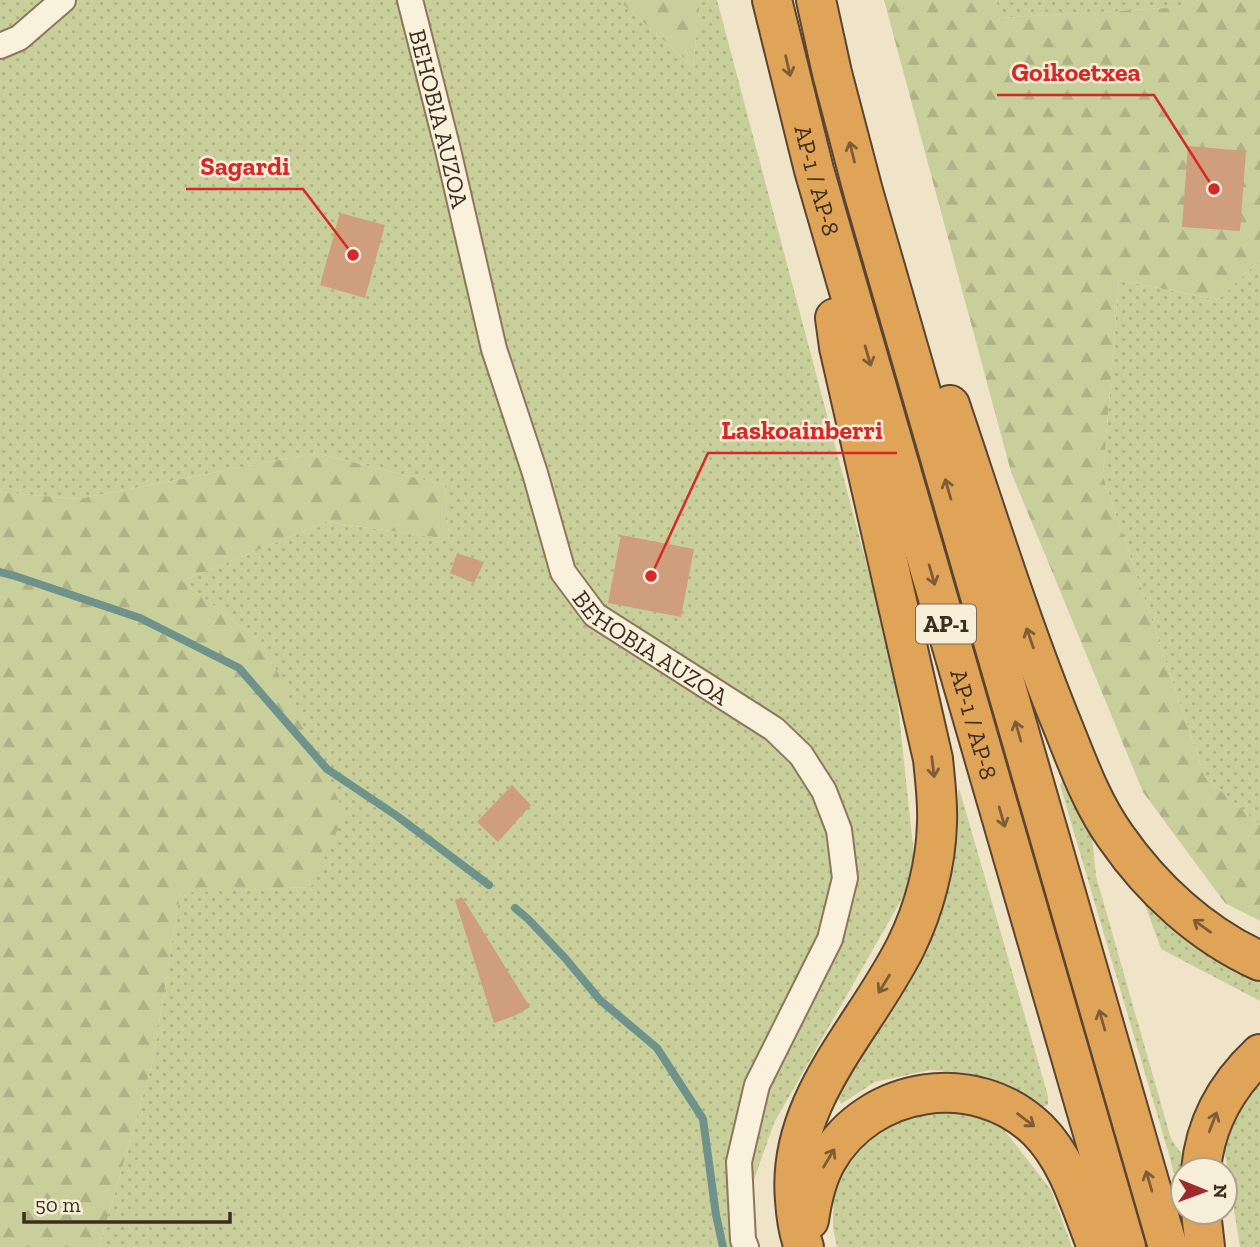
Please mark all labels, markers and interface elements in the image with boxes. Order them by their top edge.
street label: BEHOBIA AUZOA [403,26,475,211]
callout: Goikoetxea [997,48,1154,95]
one-way arrow [782,54,795,77]
text: Goikoetxea [1011,56,1141,88]
street label: AP-1 / AP-8 [789,122,847,239]
one-way arrow [845,141,858,164]
callout: Sagardi [186,142,303,189]
text: Sagardi [200,150,290,182]
one-way arrow [863,345,876,367]
callout: Laskoainberri [708,406,897,453]
text: Laskoainberri [721,414,883,446]
one-way arrow [941,478,954,500]
one-way arrow [926,564,939,586]
street label: BEHOBIA AUZOA [567,584,734,711]
road number: AP-1 [916,604,976,644]
one-way arrow [1023,628,1035,650]
street label: AP-1 / AP-8 [945,666,1004,783]
one-way arrow [1011,720,1024,742]
one-way arrow [927,755,940,778]
one-way arrow [996,806,1009,828]
one-way arrow [1193,919,1212,933]
one-way arrow [877,974,892,993]
one-way arrow [1095,1009,1108,1032]
one-way arrow [1208,1111,1220,1133]
one-way arrow [1016,1113,1035,1128]
one-way arrow [823,1149,837,1169]
north arrow [1169,1156,1239,1226]
one-way arrow [1141,1171,1154,1193]
scale bar [24,1180,231,1224]
text: N [1209,1184,1232,1199]
text: 50 m [35,1192,81,1217]

